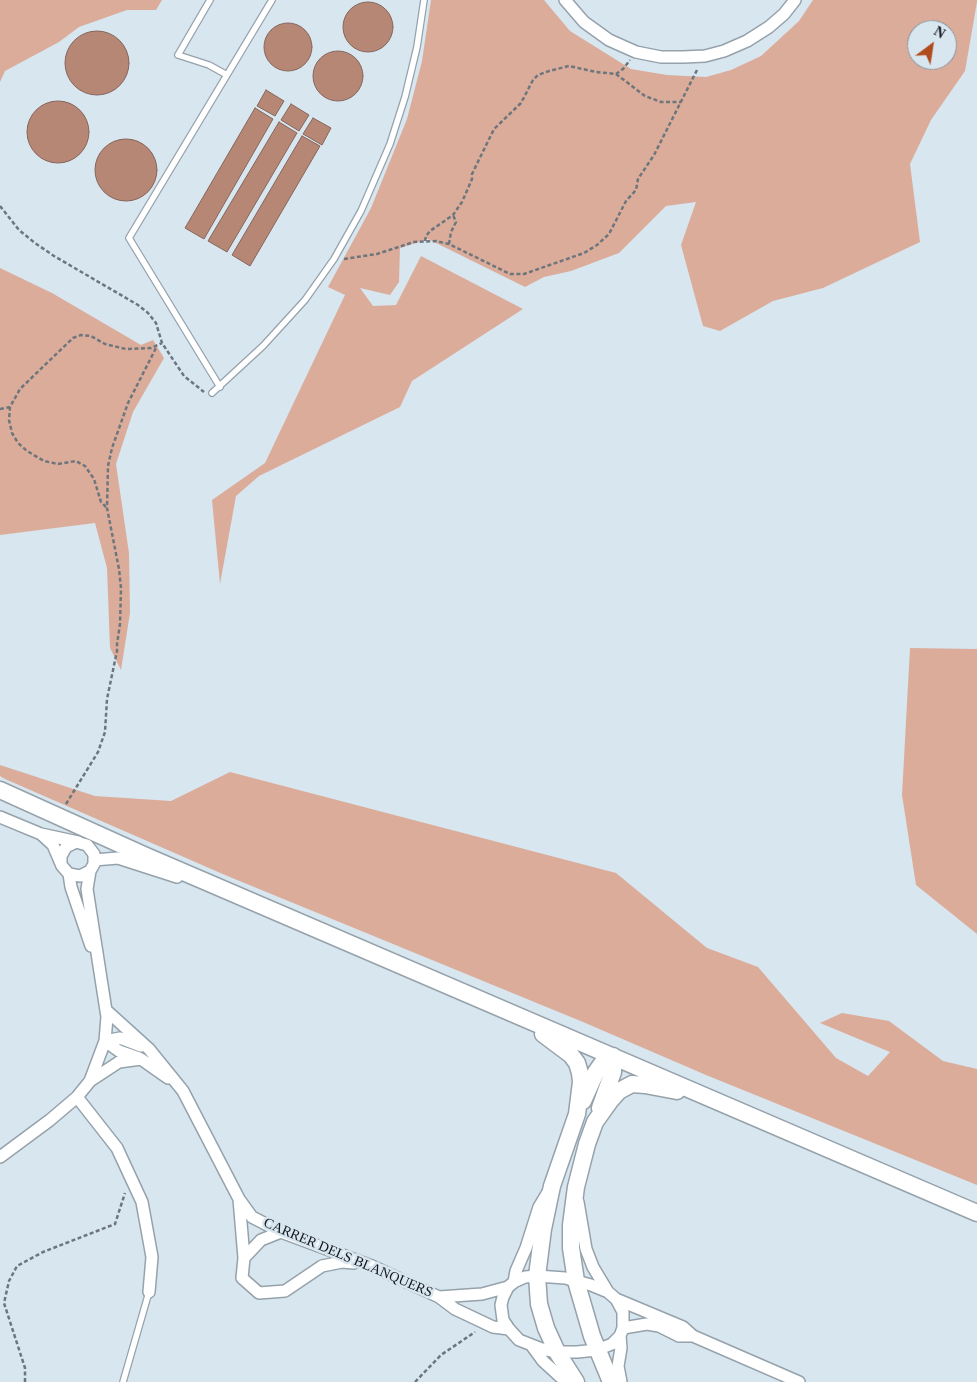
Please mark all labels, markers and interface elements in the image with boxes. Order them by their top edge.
north arrow [907,20,957,70]
text: N [931,24,948,42]
street label: CARRER DELS BLANQUERS [261,1215,435,1301]

